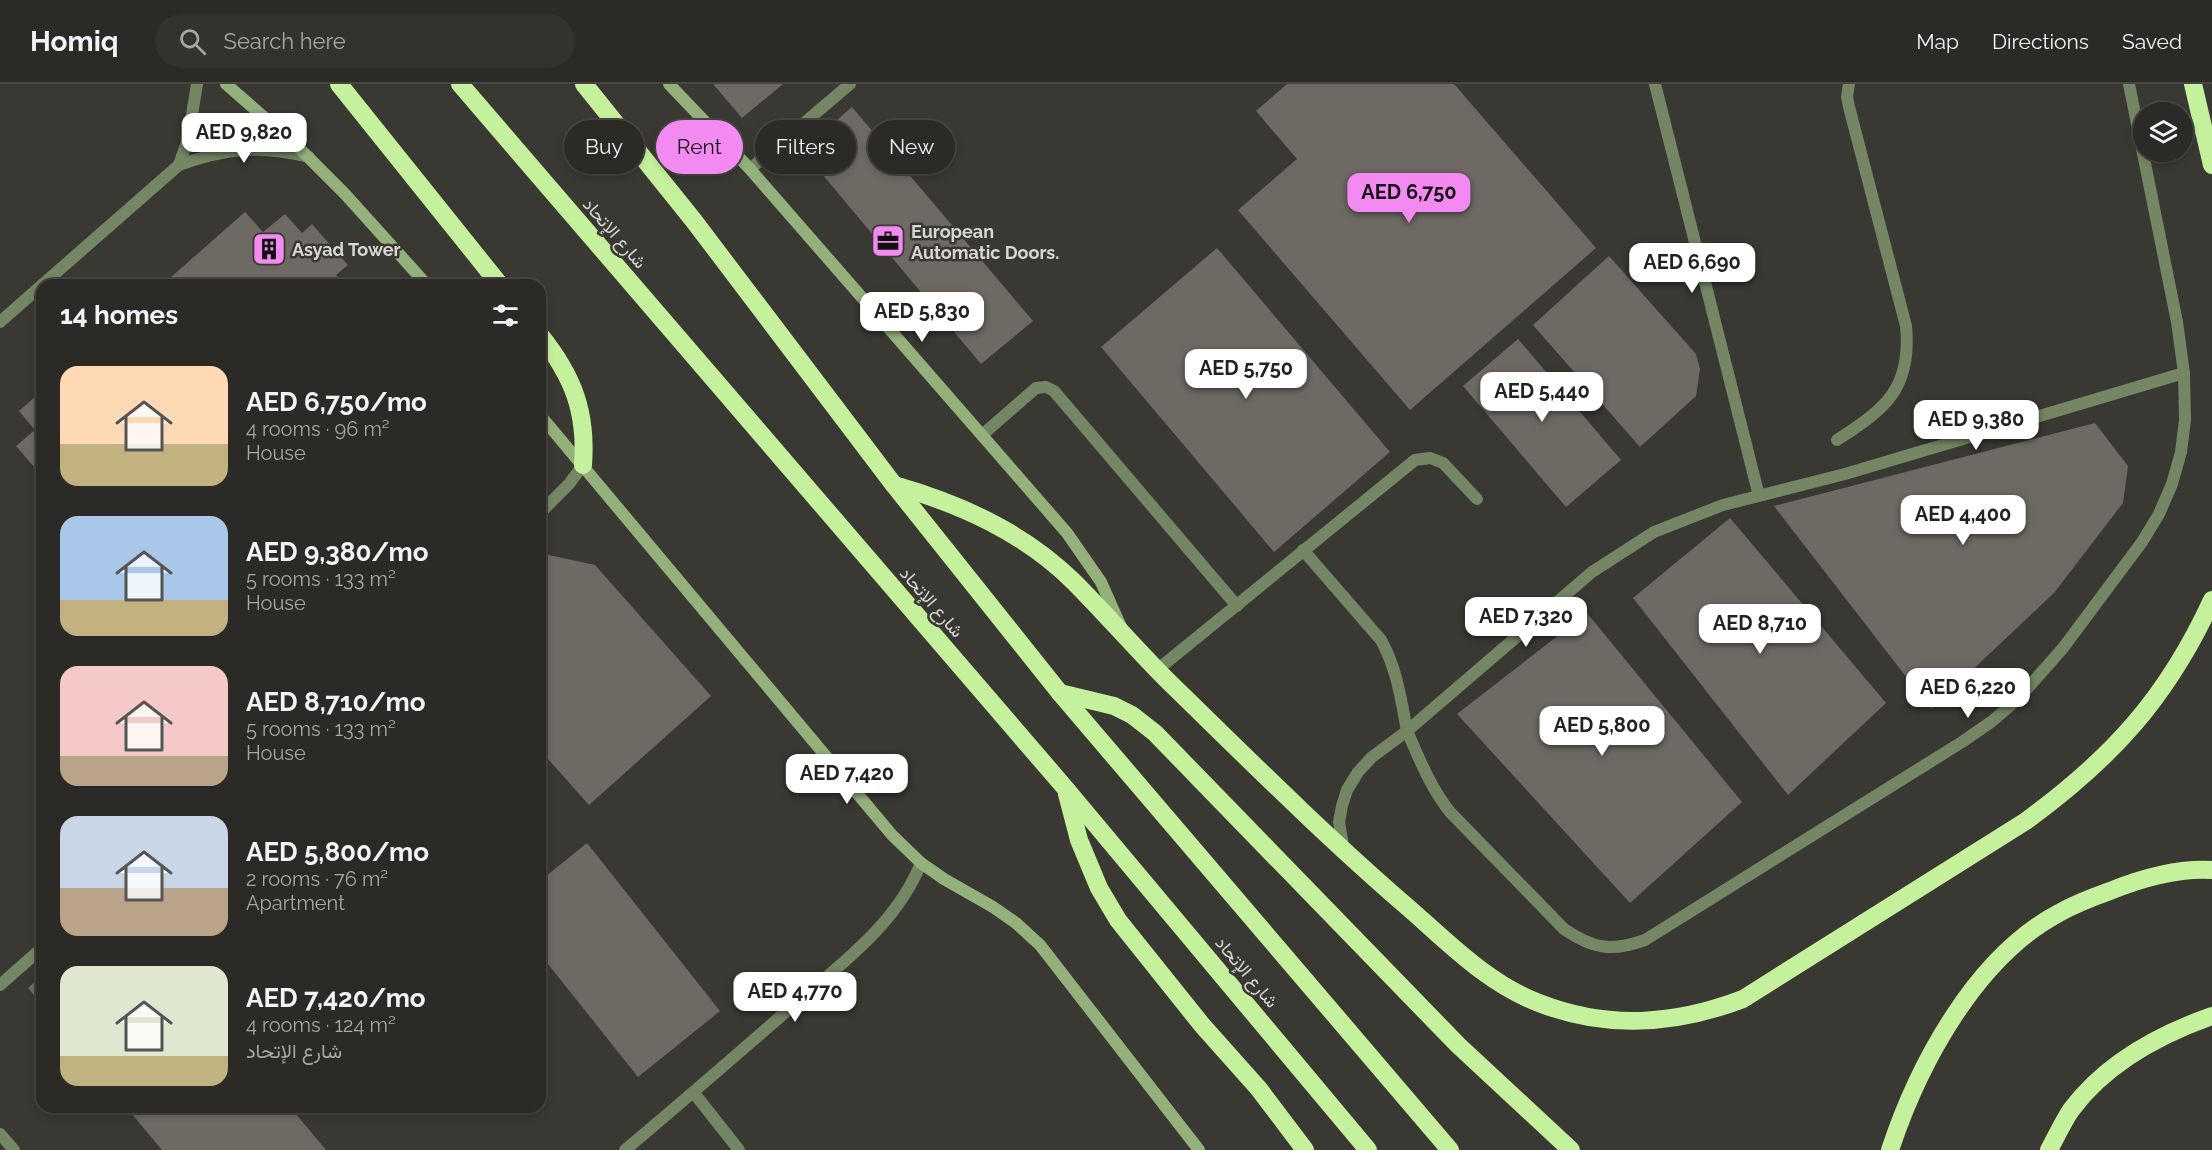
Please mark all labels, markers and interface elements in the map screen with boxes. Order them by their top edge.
search box [155,14,575,68]
text: Homiq [30,25,119,58]
icon: search [176,25,209,58]
text: Search here [224,28,346,54]
text: Map [1916,29,1959,54]
text: Directions [1992,29,2089,54]
text: Saved [2122,29,2182,54]
map controls [2133,102,2193,162]
button: layers [2133,102,2193,162]
pin: AED 9,820 [175,113,313,164]
text: AED 9,820 [196,120,292,144]
chip: Buy [564,120,644,174]
chip: Rent [656,120,743,174]
chip: Filters [755,120,856,174]
chip: New [868,120,955,174]
pin: AED 6,750 [1340,173,1478,224]
text: AED 6,750 [1361,180,1457,204]
street label: شارع الإتحاد [577,194,651,274]
place label: European Automatic Doors. [911,221,1059,263]
office icon: European Automatic Doors. [870,223,906,259]
building icon: Asyad Tower [251,231,287,267]
place label: Asyad Tower [292,239,400,260]
pin: AED 6,690 [1623,243,1761,294]
text: AED 6,690 [1643,250,1741,274]
pin: AED 5,830 [853,292,991,343]
icon: filters [489,299,522,332]
text: AED 5,830 [874,299,970,323]
text: 14 homes [60,300,178,330]
pin: AED 5,750 [1177,349,1315,400]
text: AED 5,750 [1199,356,1293,380]
pin: AED 5,440 [1473,372,1611,423]
text: AED 5,440 [1494,379,1590,403]
text: AED 6,750/mo [246,387,427,417]
icon: home [108,390,180,462]
pin: AED 9,380 [1907,400,2045,451]
text: AED 9,380 [1928,407,2024,431]
text: 4 rooms · 96 m² [246,417,390,441]
text: House [246,441,306,465]
pin: AED 4,400 [1894,495,2032,546]
text: AED 4,400 [1915,502,2011,526]
text: AED 9,380/mo [246,537,428,567]
icon: home [108,540,180,612]
street label: شارع الإتحاد [894,563,968,643]
text: 5 rooms · 133 m² [246,567,396,591]
text: House [246,591,306,615]
pin: AED 7,320 [1457,597,1595,648]
text: AED 7,320 [1479,604,1573,628]
pin: AED 8,710 [1691,604,1829,655]
text: AED 8,710 [1713,611,1807,635]
pin: AED 6,220 [1899,668,2037,719]
text: AED 6,220 [1920,675,2016,699]
text: AED 8,710/mo [246,687,426,717]
icon: home [108,690,180,762]
pin: AED 5,800 [1533,706,1671,757]
text: AED 5,800 [1554,713,1650,737]
text: 5 rooms · 133 m² [246,717,396,741]
text: House [246,741,306,765]
pin: AED 7,420 [778,754,916,805]
text: AED 7,420 [800,761,894,785]
text: AED 5,800/mo [246,837,429,867]
icon: home [108,840,180,912]
text: 2 rooms · 76 m² [246,867,388,891]
text: Apartment [246,891,345,915]
street label: شارع الإتحاد [1210,932,1283,1013]
pin: AED 4,770 [726,972,864,1023]
text: AED 4,770 [747,979,843,1003]
text: AED 7,420/mo [246,983,426,1013]
icon: home [108,990,180,1062]
text: 4 rooms · 124 m² [246,1013,396,1037]
text: شارع الإتحاد [246,1039,342,1063]

